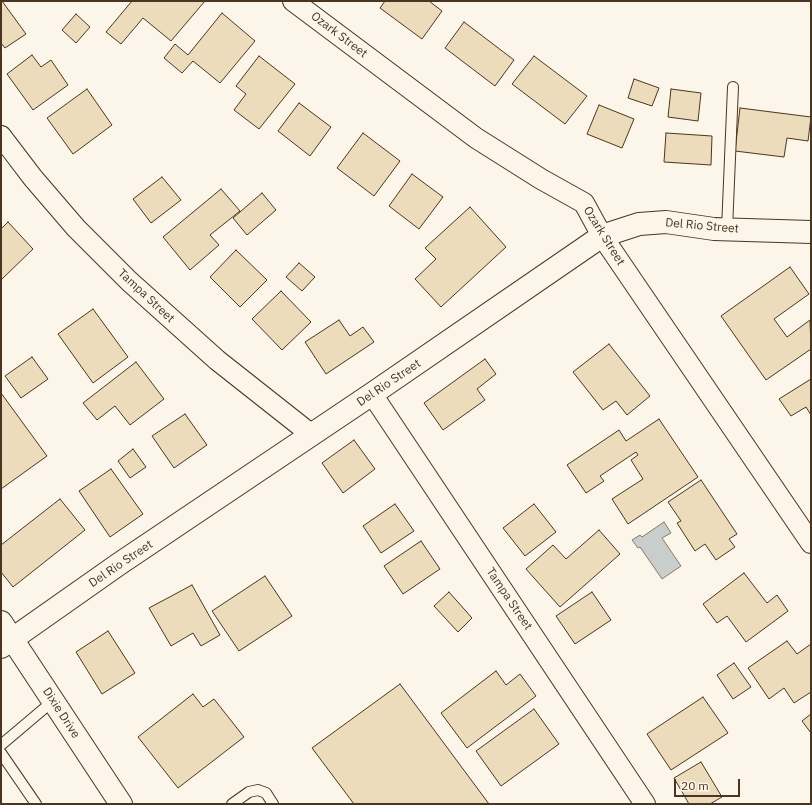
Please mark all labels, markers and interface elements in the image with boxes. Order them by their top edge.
street label: Ozark Street [308,9,370,61]
street label: Ozark Street [580,204,628,268]
street label: Del Rio Street [665,216,739,236]
street label: Tampa Street [115,266,177,326]
street label: Del Rio Street [354,356,424,410]
street label: Del Rio Street [86,537,156,591]
street label: Tampa Street [483,565,535,633]
street label: Dixie Drive [39,685,83,741]
scale bar [676,771,742,797]
text: 20 m [681,778,709,793]

